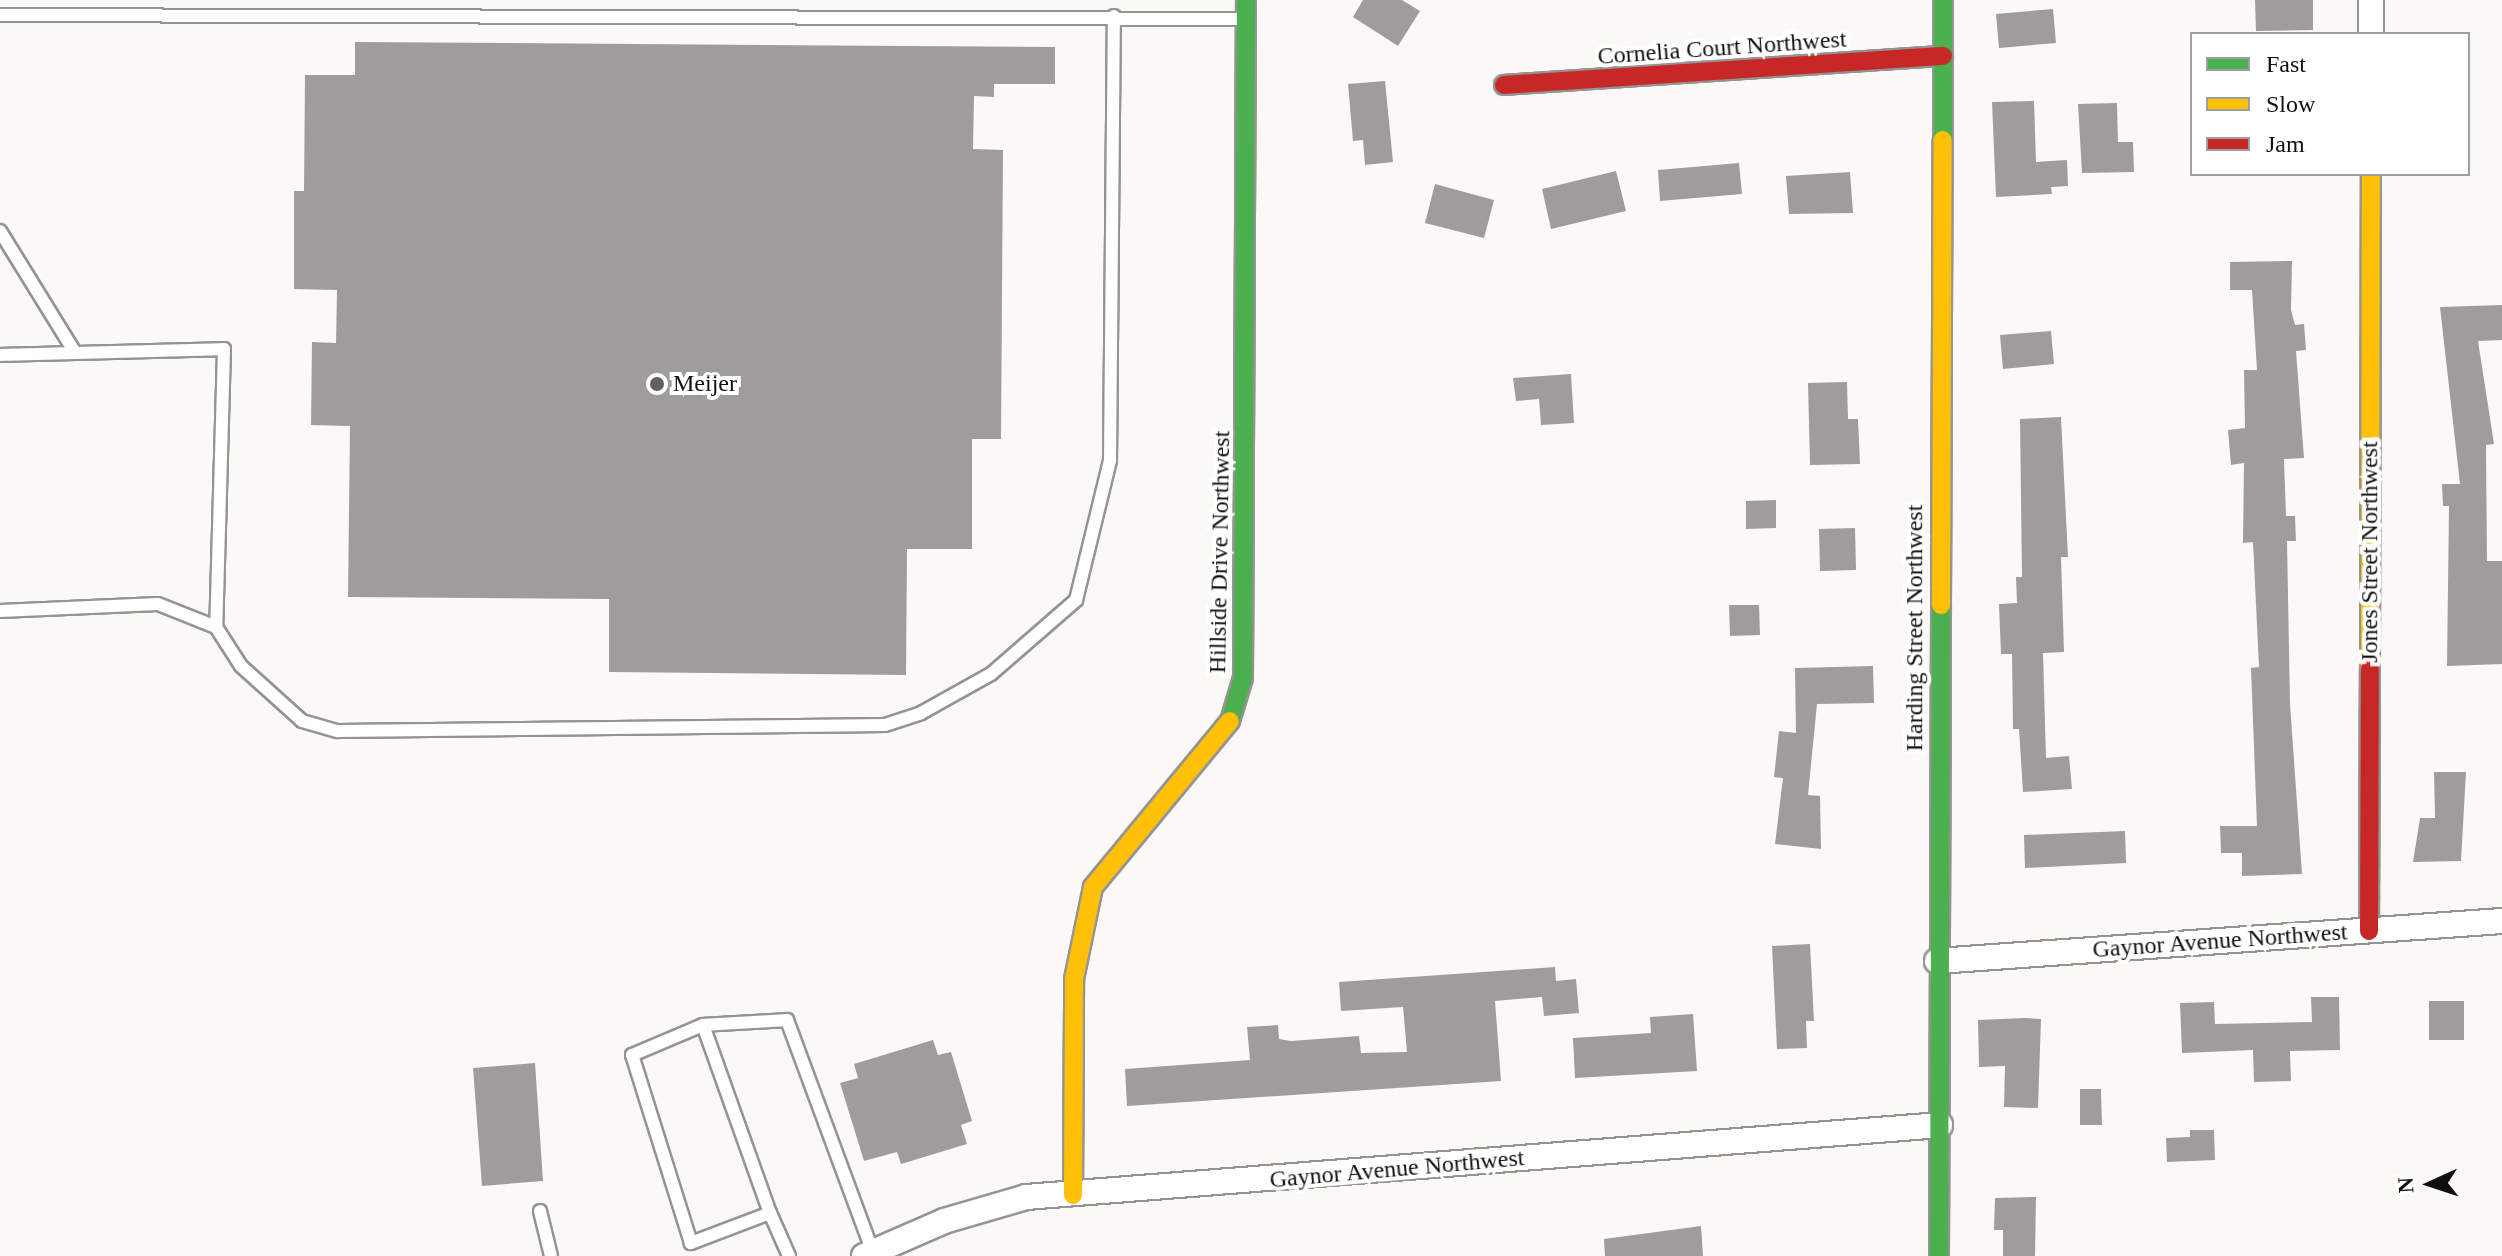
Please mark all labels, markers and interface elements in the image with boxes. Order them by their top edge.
street label: Cornelia Court Northwest [1597,25,1847,71]
legend [2190,32,2470,176]
text: Fast [2266,51,2306,77]
text: Slow [2266,91,2315,117]
text: Jam [2266,131,2305,157]
place label: Meijer [673,370,737,398]
marker: Meijer [648,375,666,393]
street label: Hillside Drive Northwest [1203,430,1237,674]
street label: Jones Street Northwest [2356,441,2384,663]
street label: Harding Street Northwest [1901,505,1929,751]
street label: Gaynor Avenue Northwest [2091,918,2349,964]
street label: Gaynor Avenue Northwest [1268,1143,1526,1195]
north arrow [2390,1144,2470,1224]
text: N [2393,1177,2418,1194]

